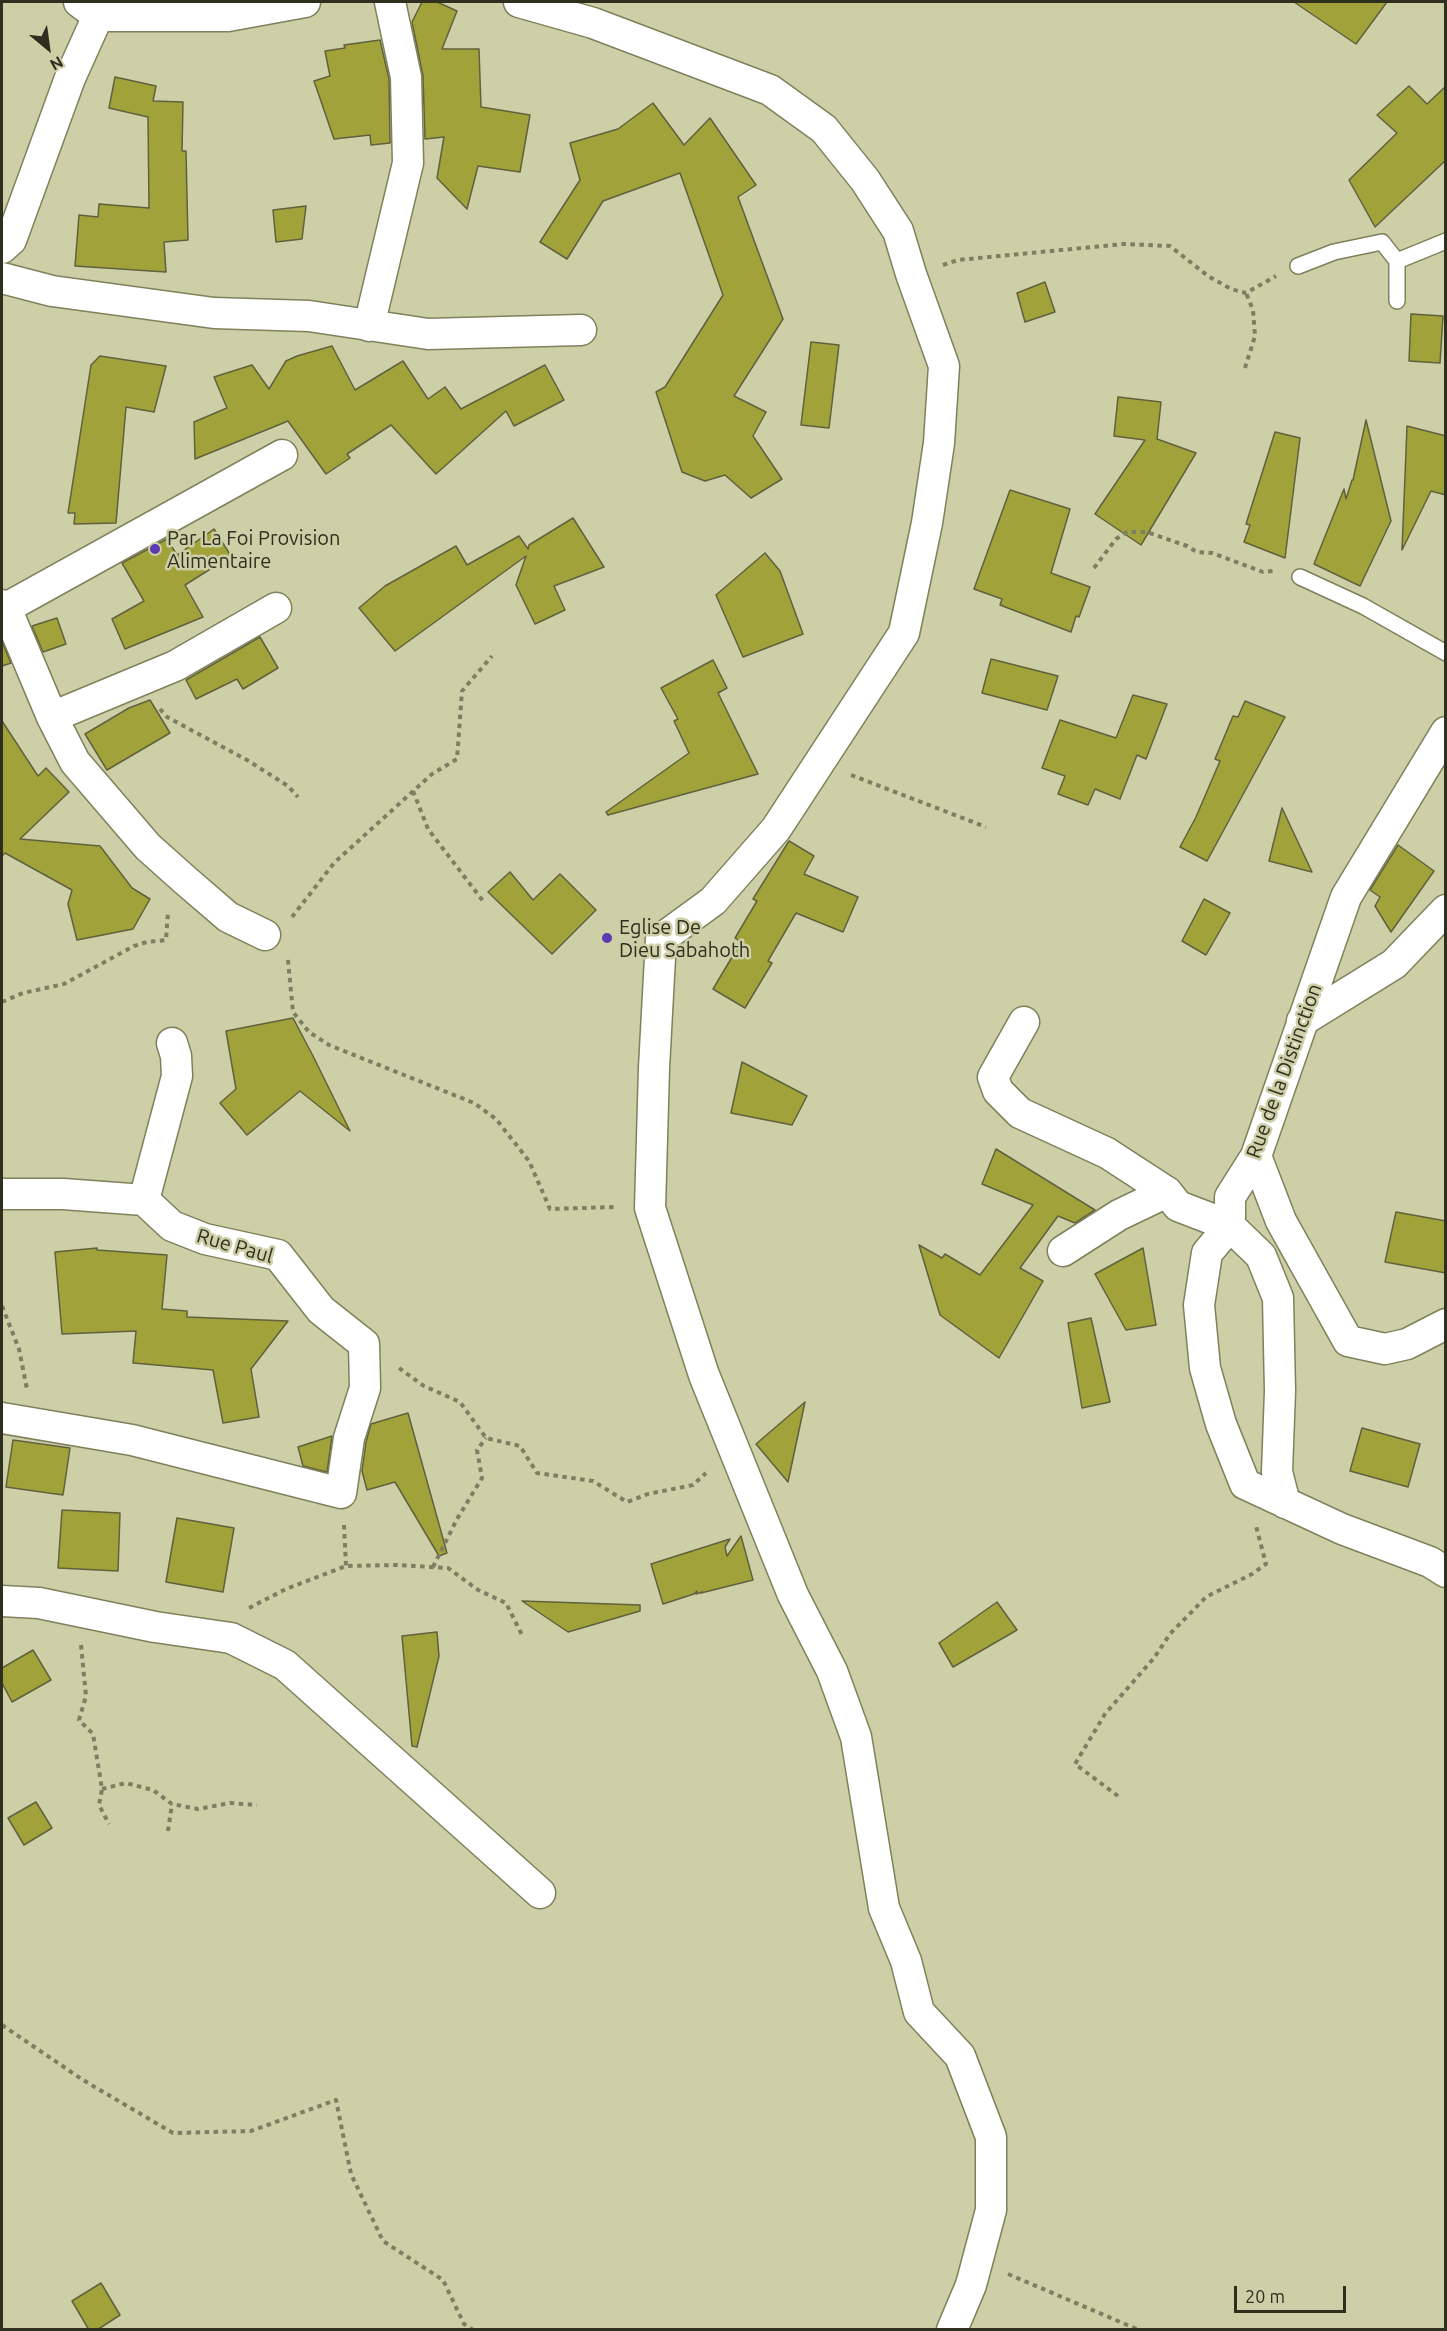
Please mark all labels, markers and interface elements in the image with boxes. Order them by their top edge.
north arrow [18,18,78,78]
text: N [47,53,66,75]
place label: Par La Foi Provision Alimentaire [167,526,340,573]
marker: Par La Foi Provision Alimentaire [148,542,162,556]
place label: Eglise De Dieu Sabahoth [619,915,750,962]
marker: Eglise De Dieu Sabahoth [600,931,614,945]
street label: Rue de la Distinction [1241,980,1327,1162]
street label: Rue Paul [194,1224,276,1268]
scale bar [1237,2274,1350,2312]
text: 20 m [1245,2286,1285,2306]

